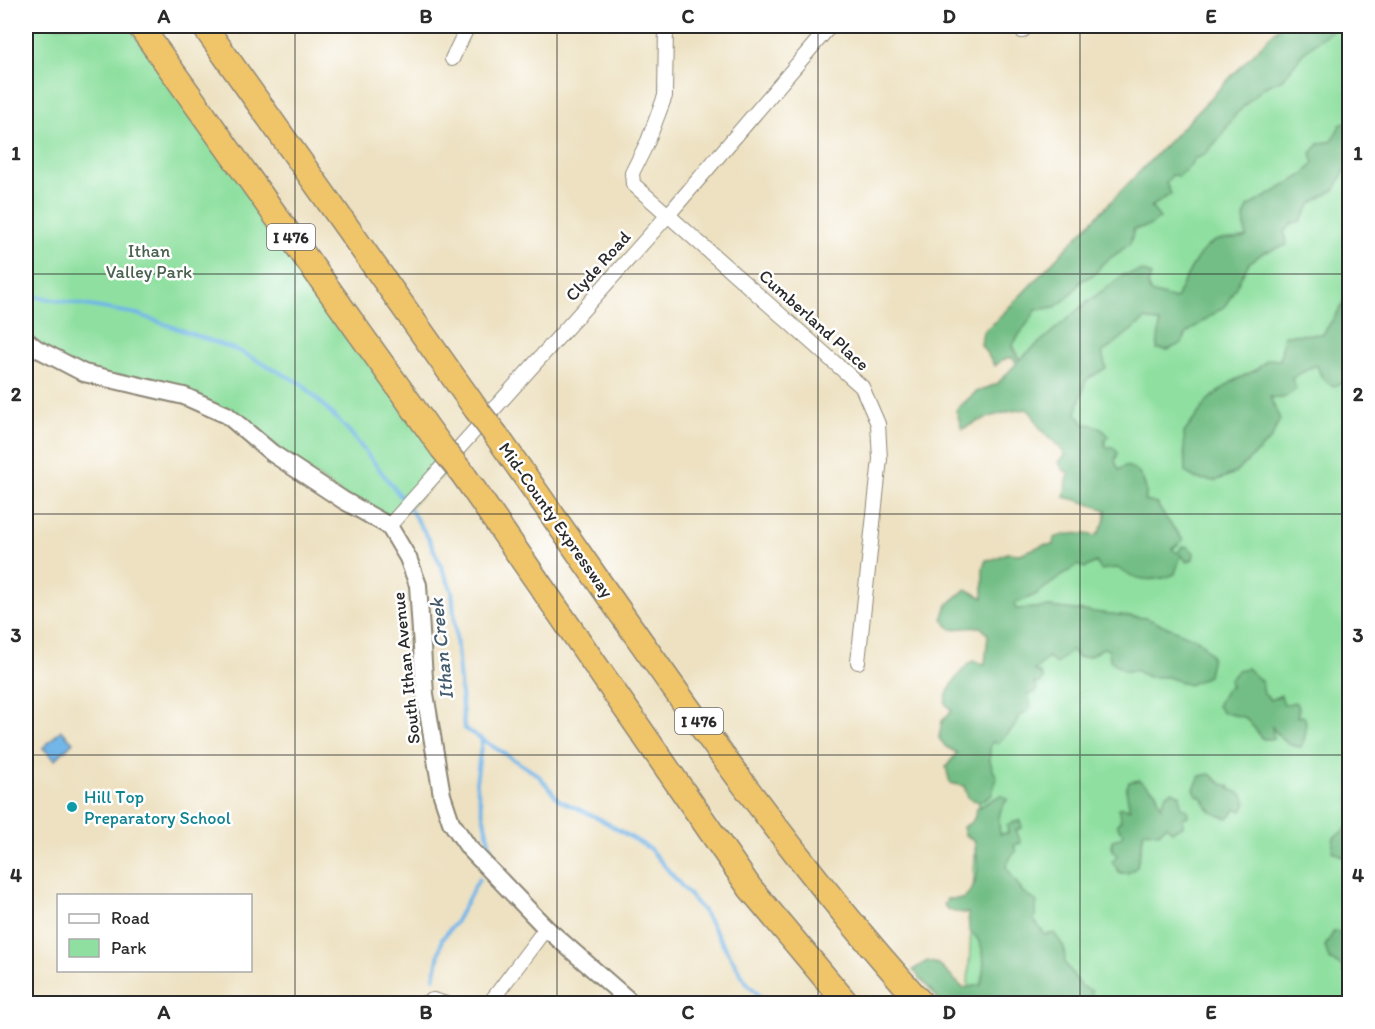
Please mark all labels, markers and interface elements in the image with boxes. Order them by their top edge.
text: A [157,4,171,28]
text: B [420,4,433,28]
text: C [682,4,695,28]
text: D [942,4,956,28]
text: E [1205,4,1217,28]
text: 1 [11,141,21,165]
text: 1 [1353,141,1363,165]
road number: I 476 [267,224,315,250]
street label: Clyde Road [561,226,635,306]
park label: Ithan Valley Park [106,240,192,283]
street label: Cumberland Place [754,265,874,375]
text: 2 [11,382,22,406]
text: 2 [1353,382,1364,406]
street label: Mid-County Expressway [494,438,618,602]
street label: South Ithan Avenue [387,591,425,745]
water label: Ithan Creek [424,596,458,701]
text: 3 [11,623,22,647]
text: 3 [1353,623,1364,647]
road number: I 476 [675,708,723,734]
place label: Hill Top Preparatory School [84,786,231,829]
marker: Hill Top Preparatory School [65,800,79,814]
text: 4 [10,863,22,887]
text: 4 [1352,863,1364,887]
legend [57,894,252,972]
text: Road [111,907,150,929]
text: Park [111,937,146,959]
text: A [157,1000,171,1024]
text: B [420,1000,433,1024]
text: C [682,1000,695,1024]
text: D [942,1000,956,1024]
text: E [1205,1000,1217,1024]

